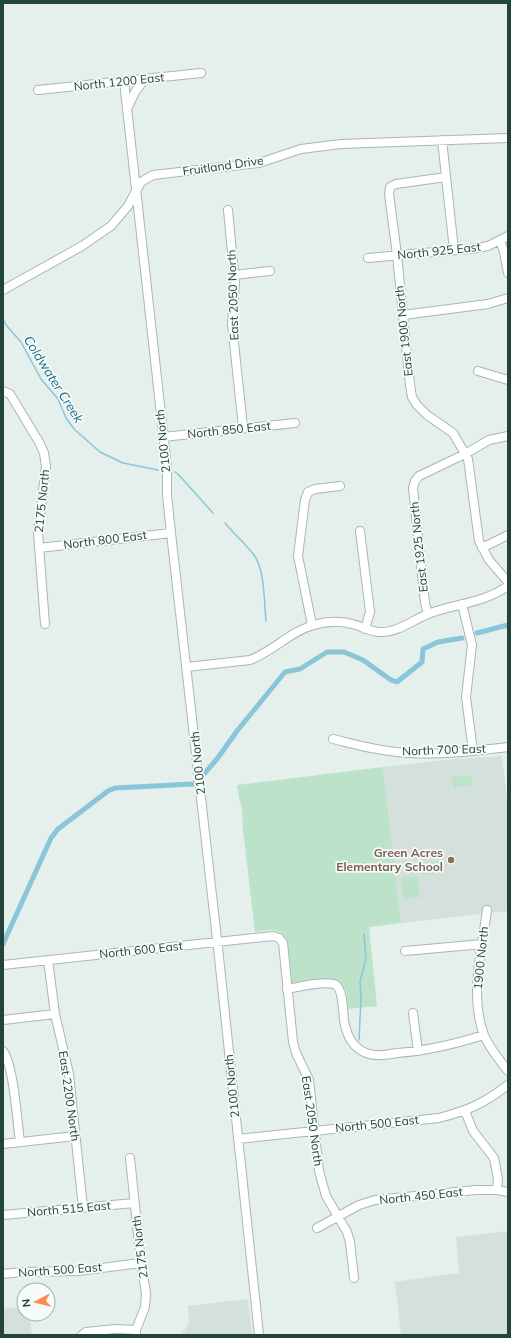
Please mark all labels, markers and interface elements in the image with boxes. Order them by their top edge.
street label: North 1200 East [73,69,165,94]
street label: Fruitland Drive [182,152,264,179]
street label: North 925 East [396,239,481,262]
street label: East 2050 North [223,249,242,341]
street label: East 1900 North [391,285,416,377]
water label: Coldwater Creek [21,332,87,426]
street label: 2100 North [152,409,173,473]
street label: North 850 East [186,418,271,441]
street label: 2175 North [31,469,52,533]
street label: East 1925 North [406,501,431,593]
street label: North 800 East [62,527,147,552]
street label: 2100 North [187,731,208,795]
street label: North 700 East [402,741,486,758]
place label: Green Acres Elementary School [336,845,443,874]
marker: Green Acres Elementary School [446,855,456,865]
street label: 1900 North [470,926,491,990]
street label: North 600 East [98,938,183,961]
street label: East 2200 North [56,1050,83,1142]
street label: 2100 North [221,1054,242,1118]
street label: East 2050 North [299,1075,326,1167]
street label: North 500 East [334,1112,419,1135]
street label: North 450 East [378,1184,463,1207]
street label: North 515 East [27,1197,111,1220]
street label: 2175 North [128,1215,151,1280]
street label: North 500 East [18,1259,102,1280]
north arrow [16,1282,56,1322]
text: N [19,1298,34,1308]

